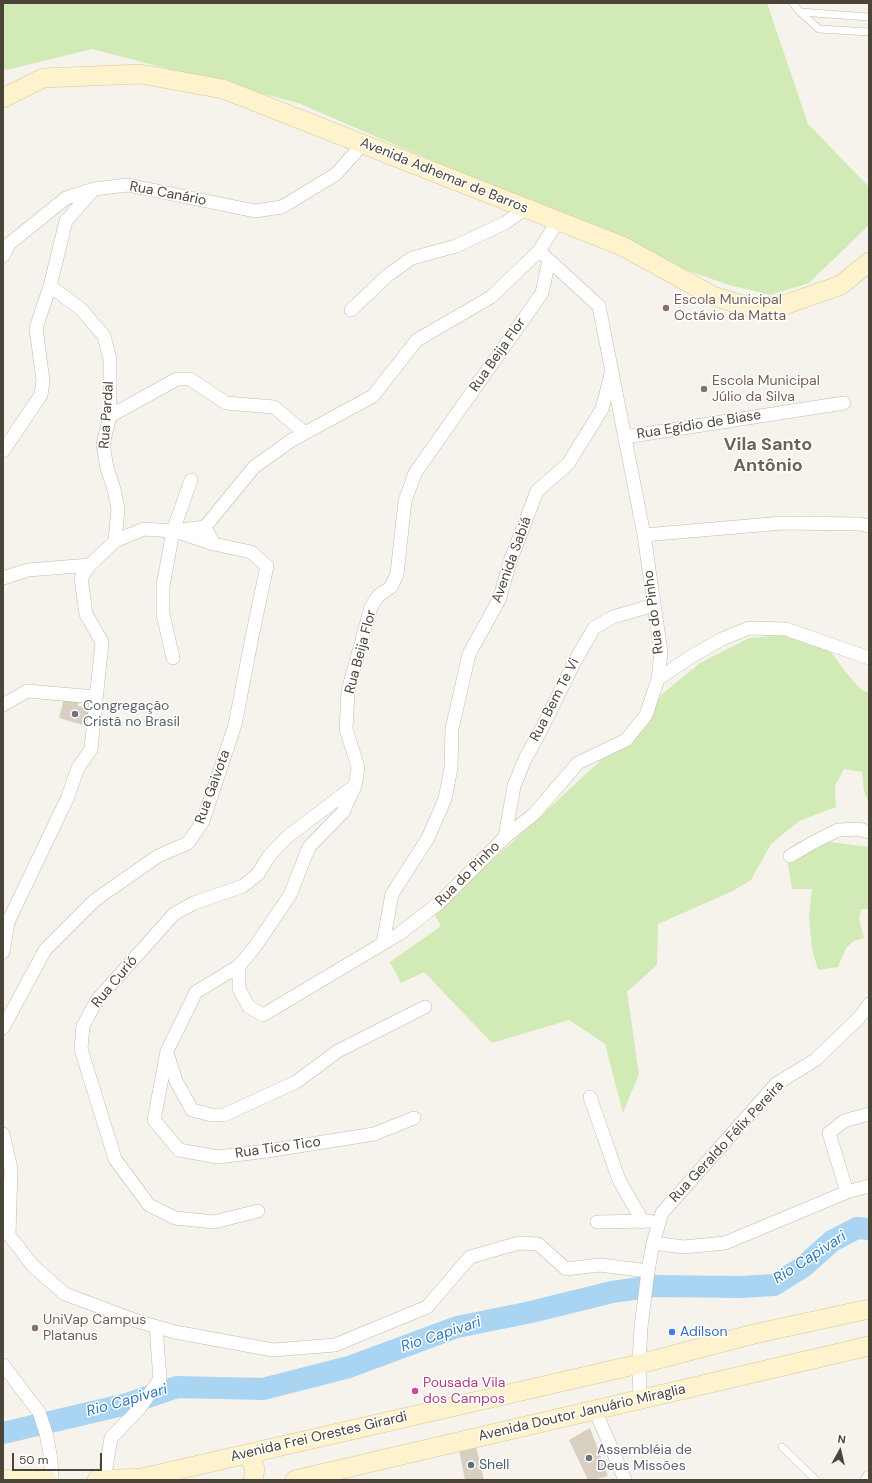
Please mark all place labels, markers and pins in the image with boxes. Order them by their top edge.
place label: Escola Municipal Octávio da Matta [674,292,786,324]
marker: Escola Municipal Octávio da Matta [661,303,671,313]
place label: Escola Municipal Júlio da Silva [712,373,820,406]
marker: Escola Municipal Júlio da Silva [699,384,709,394]
place label: Congregação Cristã no Brasil [83,698,180,730]
marker: Congregação Cristã no Brasil [70,709,80,719]
place label: UniVap Campus Platanus [43,1312,146,1344]
marker: UniVap Campus Platanus [30,1323,40,1333]
place label: Adilson [680,1324,728,1340]
marker: Adilson [667,1327,677,1337]
place label: Pousada Vila dos Campos [423,1375,505,1408]
marker: Pousada Vila dos Campos [410,1386,420,1396]
place label: Assembléia de Deus Missões [597,1442,692,1474]
marker: Assembléia de Deus Missões [584,1453,594,1463]
place label: Shell [479,1457,509,1473]
marker: Shell [466,1460,476,1470]

